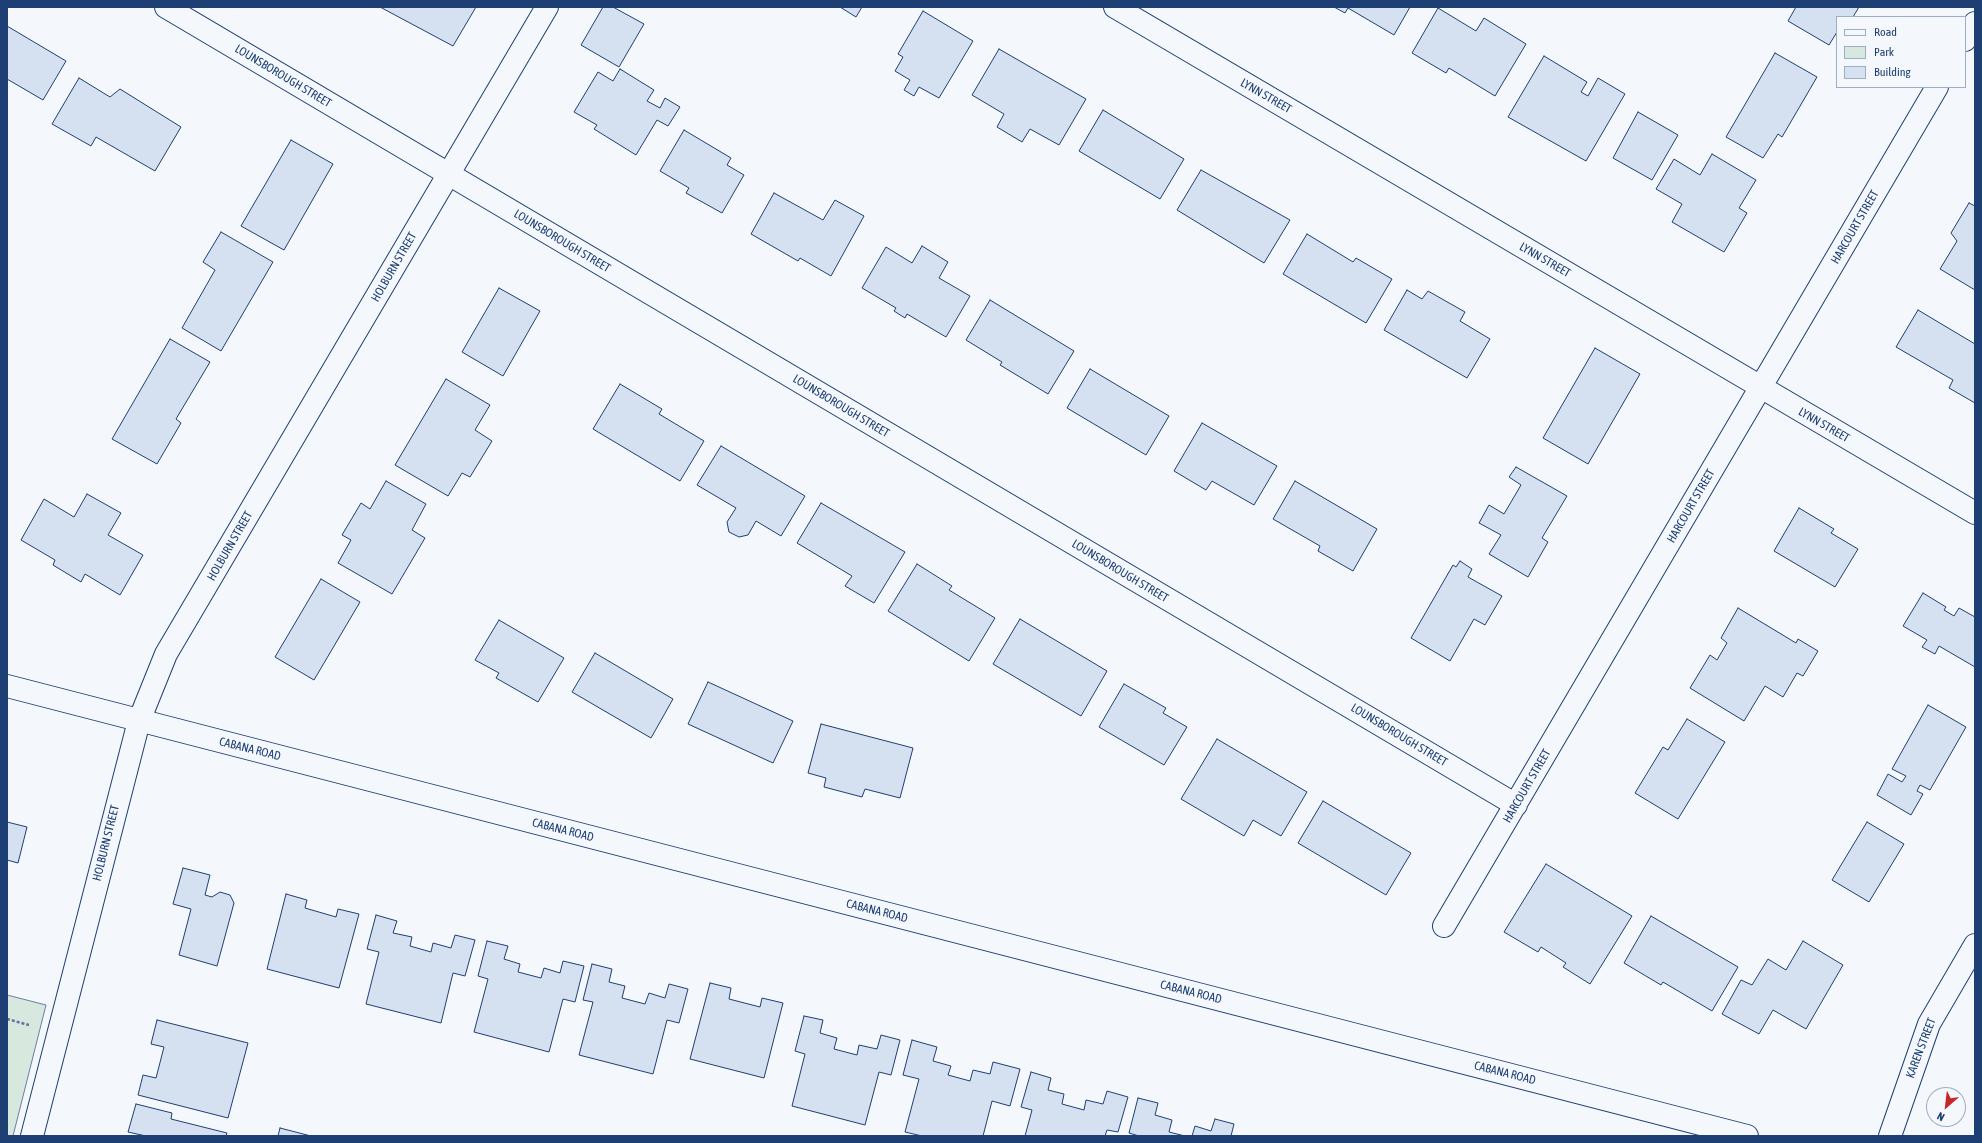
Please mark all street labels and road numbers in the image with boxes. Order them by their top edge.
street label: LOUNSBOROUGH STREET [232,41,334,111]
street label: LYNN STREET [1238,76,1294,116]
street label: HARCOURT STREET [1828,188,1882,266]
street label: LOUNSBOROUGH STREET [511,206,613,276]
street label: HOLBURN STREET [368,230,420,304]
street label: LYNN STREET [1517,240,1573,280]
street label: LOUNSBOROUGH STREET [790,371,892,441]
street label: LYNN STREET [1796,405,1852,445]
street label: HARCOURT STREET [1664,467,1718,545]
street label: HOLBURN STREET [204,509,256,583]
street label: LOUNSBOROUGH STREET [1069,536,1171,606]
street label: LOUNSBOROUGH STREET [1348,700,1450,770]
street label: CABANA ROAD [218,734,282,764]
street label: HARCOURT STREET [1500,747,1554,825]
street label: HOLBURN STREET [90,803,122,883]
street label: CABANA ROAD [531,815,595,845]
street label: CABANA ROAD [845,896,909,926]
street label: CABANA ROAD [1159,977,1223,1007]
street label: KAREN STREET [1903,1016,1939,1080]
street label: CABANA ROAD [1473,1058,1537,1088]

